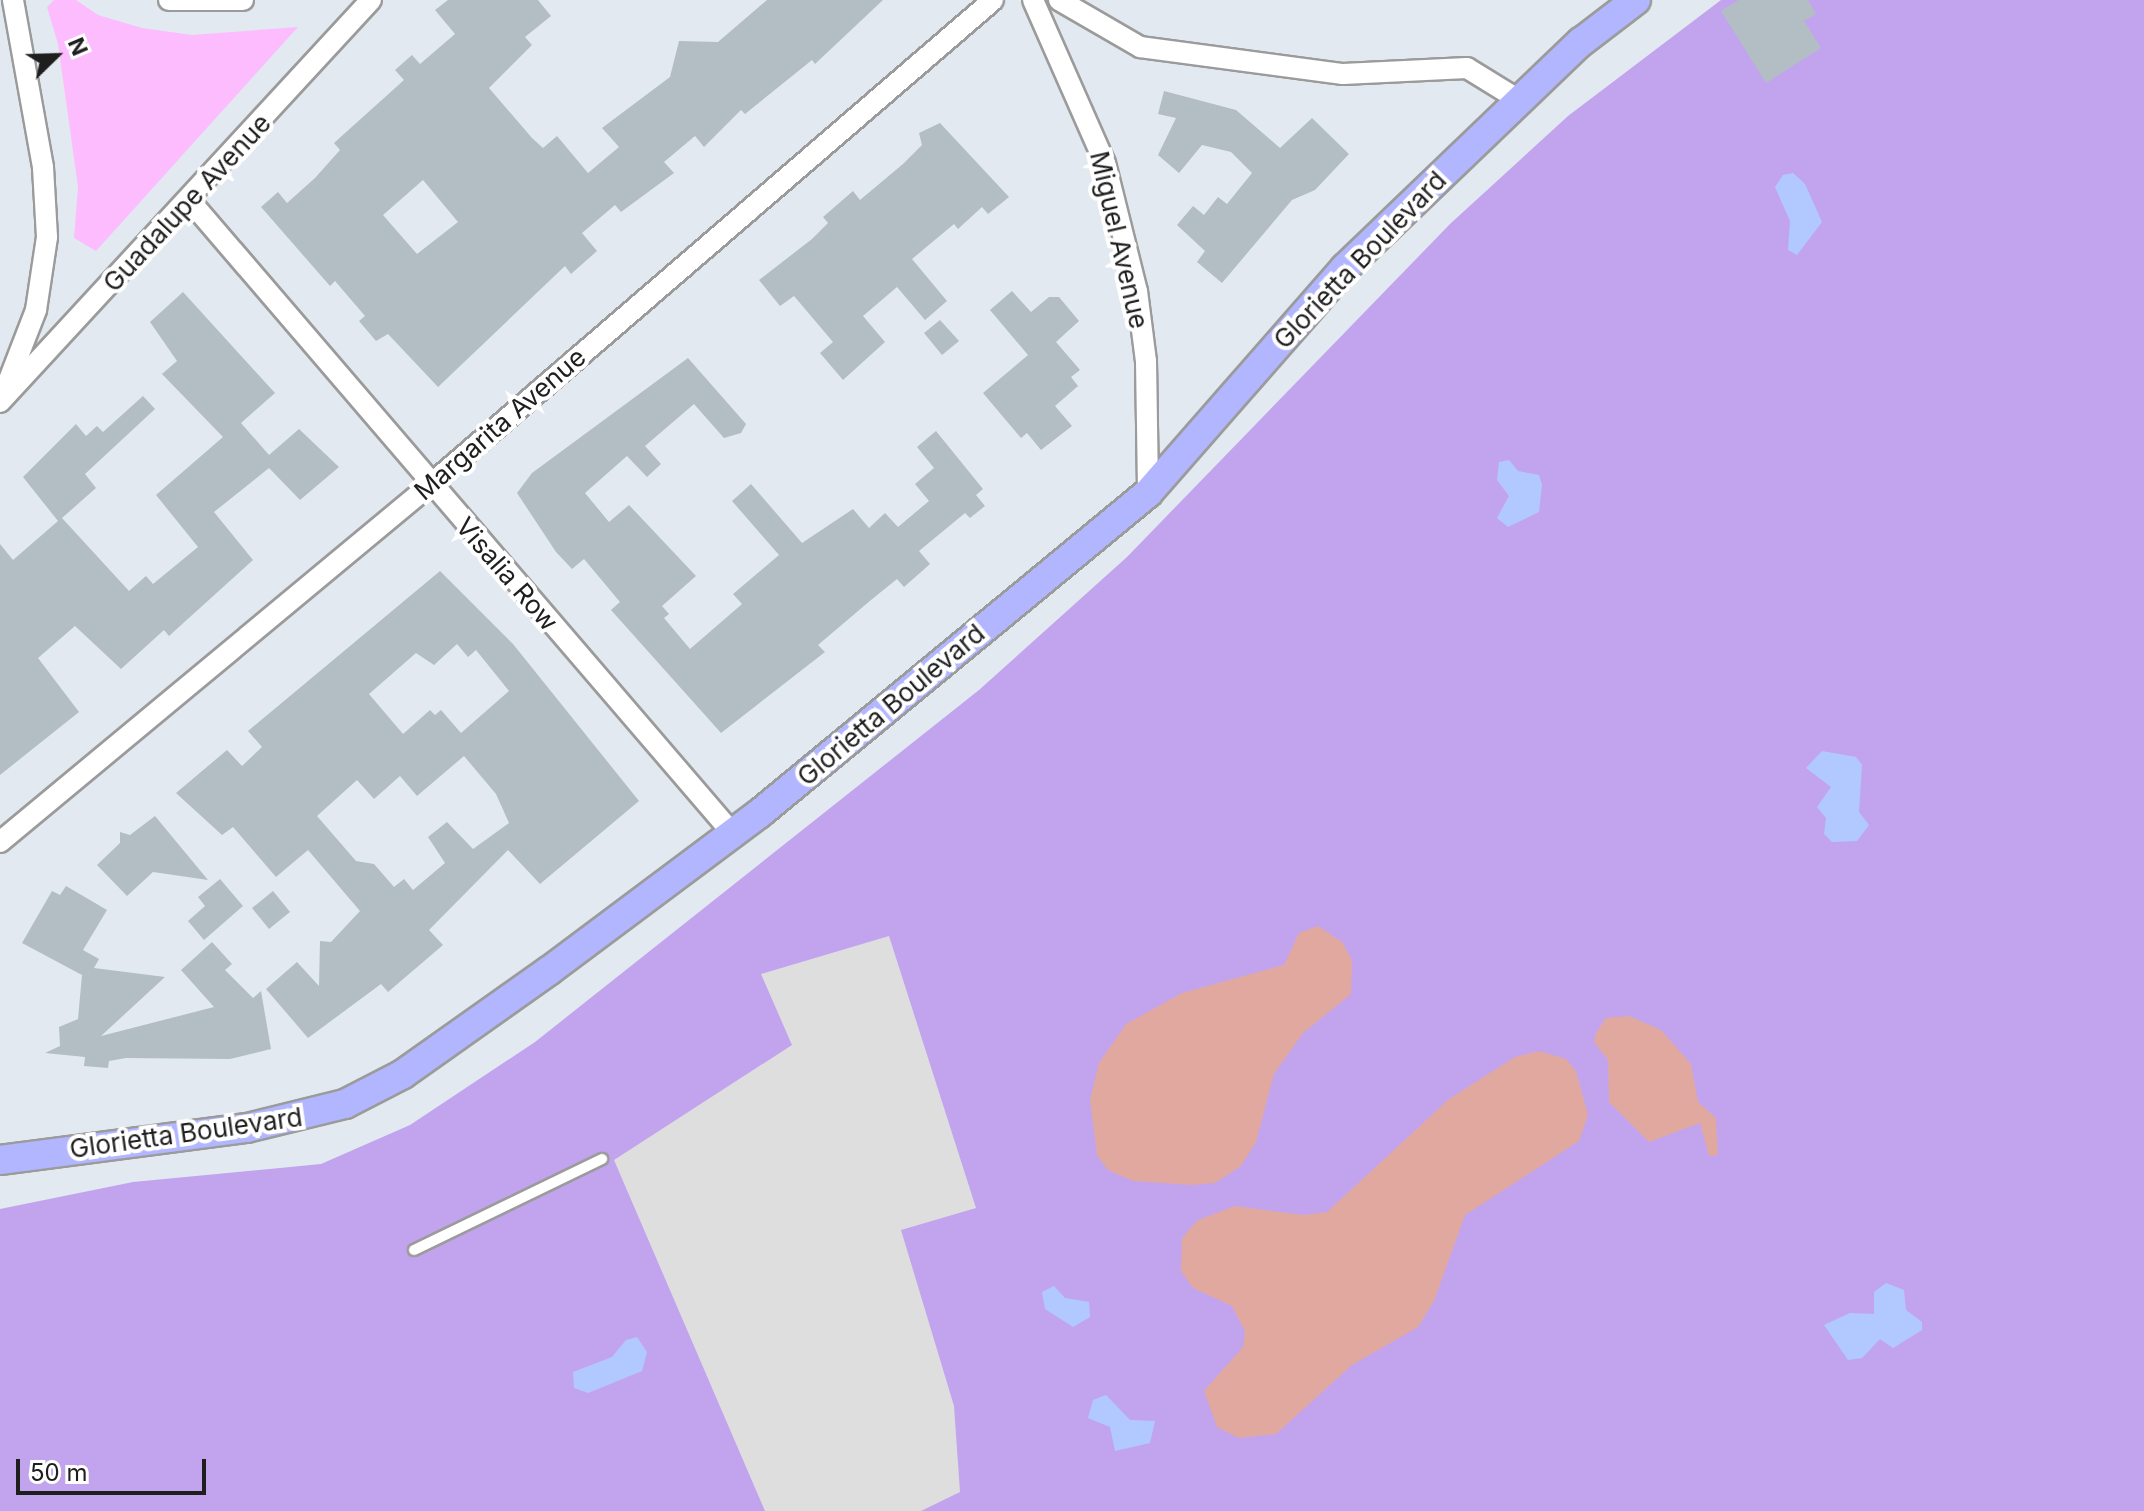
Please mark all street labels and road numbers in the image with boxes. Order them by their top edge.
street label: Guadalupe Avenue [97,108,277,298]
street label: Miguel Avenue [1083,148,1155,332]
street label: Glorietta Boulevard [1267,165,1453,355]
street label: Margarita Avenue [408,341,592,507]
street label: Visalia Row [449,511,565,637]
street label: Glorietta Boulevard [791,618,991,792]
street label: Glorietta Boulevard [68,1101,304,1165]

